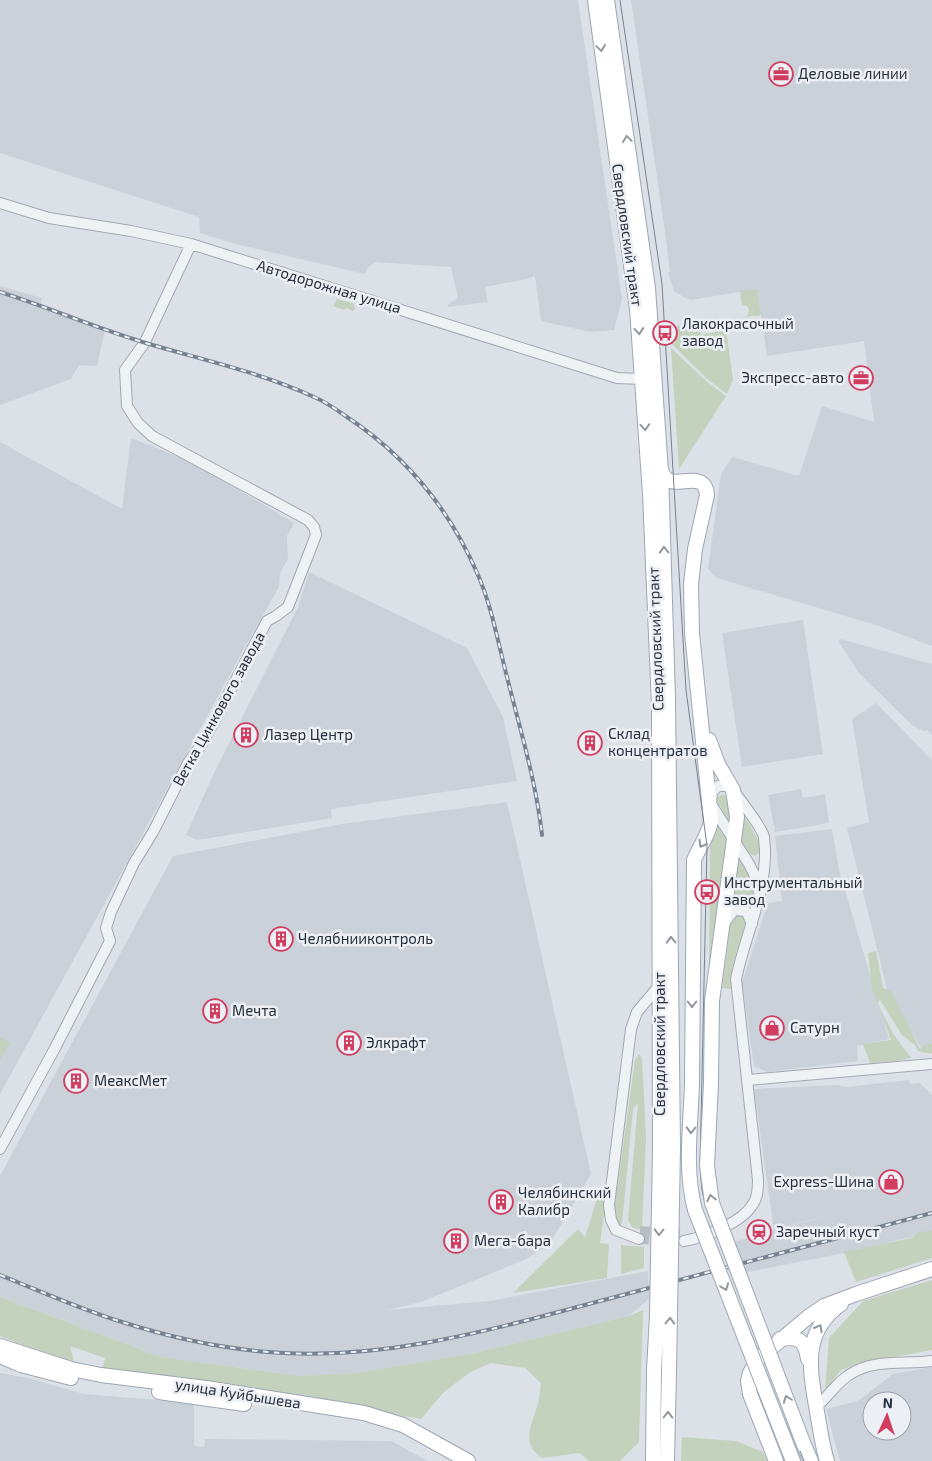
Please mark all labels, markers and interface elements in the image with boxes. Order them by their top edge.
one-way arrow [596,44,606,53]
office icon: Деловые линии [768,61,794,87]
place label: Деловые линии [798,64,908,82]
one-way arrow [622,134,633,142]
street label: Свердловский тракт [609,162,647,307]
street label: Автодорожная улица [255,256,404,318]
place label: Лакокрасочный завод [682,314,794,349]
bus stop icon: Лакокрасочный завод [652,320,678,346]
one-way arrow [633,327,644,335]
office icon: Экспресс-авто [848,365,874,391]
place label: Экспресс-авто [741,368,844,386]
one-way arrow [640,424,651,432]
one-way arrow [659,546,669,554]
street label: Свердловский тракт [643,567,667,711]
street label: Ветка Цинкового завода [168,628,268,789]
building icon: Лазер Центр [233,722,259,748]
place label: Склад концентратов [608,724,707,759]
place label: Лазер Центр [264,725,353,743]
building icon: Склад концентратов [577,730,603,756]
one-way arrow [698,838,708,847]
place label: Инструментальный завод [724,873,863,908]
bus stop icon: Инструментальный завод [694,879,720,905]
building icon: Челябнииконтроль [268,926,294,952]
place label: Челябнииконтроль [298,929,433,947]
one-way arrow [666,935,676,943]
street label: Свердловский тракт [650,972,668,1116]
building icon: Мечта [202,998,228,1024]
one-way arrow [687,1000,697,1008]
place label: Мечта [232,1001,277,1019]
shop icon: Сатурн [759,1015,785,1041]
place label: Сатурн [790,1018,840,1037]
building icon: Элкрафт [336,1030,362,1056]
place label: Элкрафт [366,1033,426,1051]
building icon: МеаксМет [63,1068,89,1094]
place label: МеаксМет [94,1071,167,1089]
one-way arrow [685,1127,696,1135]
shop icon: Express-Шина [878,1169,904,1195]
place label: Express-Шина [773,1172,874,1190]
place label: Челябинский Калибр [518,1183,611,1218]
building icon: Челябинский Калибр [488,1189,514,1215]
one-way arrow [706,1194,717,1203]
station icon: Заречный куст [746,1219,772,1245]
place label: Заречный куст [776,1222,880,1241]
building icon: Мега-бара [443,1228,469,1254]
one-way arrow [653,1229,664,1237]
place label: Мега-бара [474,1231,551,1249]
one-way arrow [719,1282,729,1290]
one-way arrow [665,1316,675,1324]
one-way arrow [812,1325,822,1334]
street label: улица Куйбышева [174,1374,302,1413]
north arrow [862,1391,912,1441]
text: N [882,1394,893,1411]
one-way arrow [783,1395,793,1404]
one-way arrow [663,1411,673,1418]

